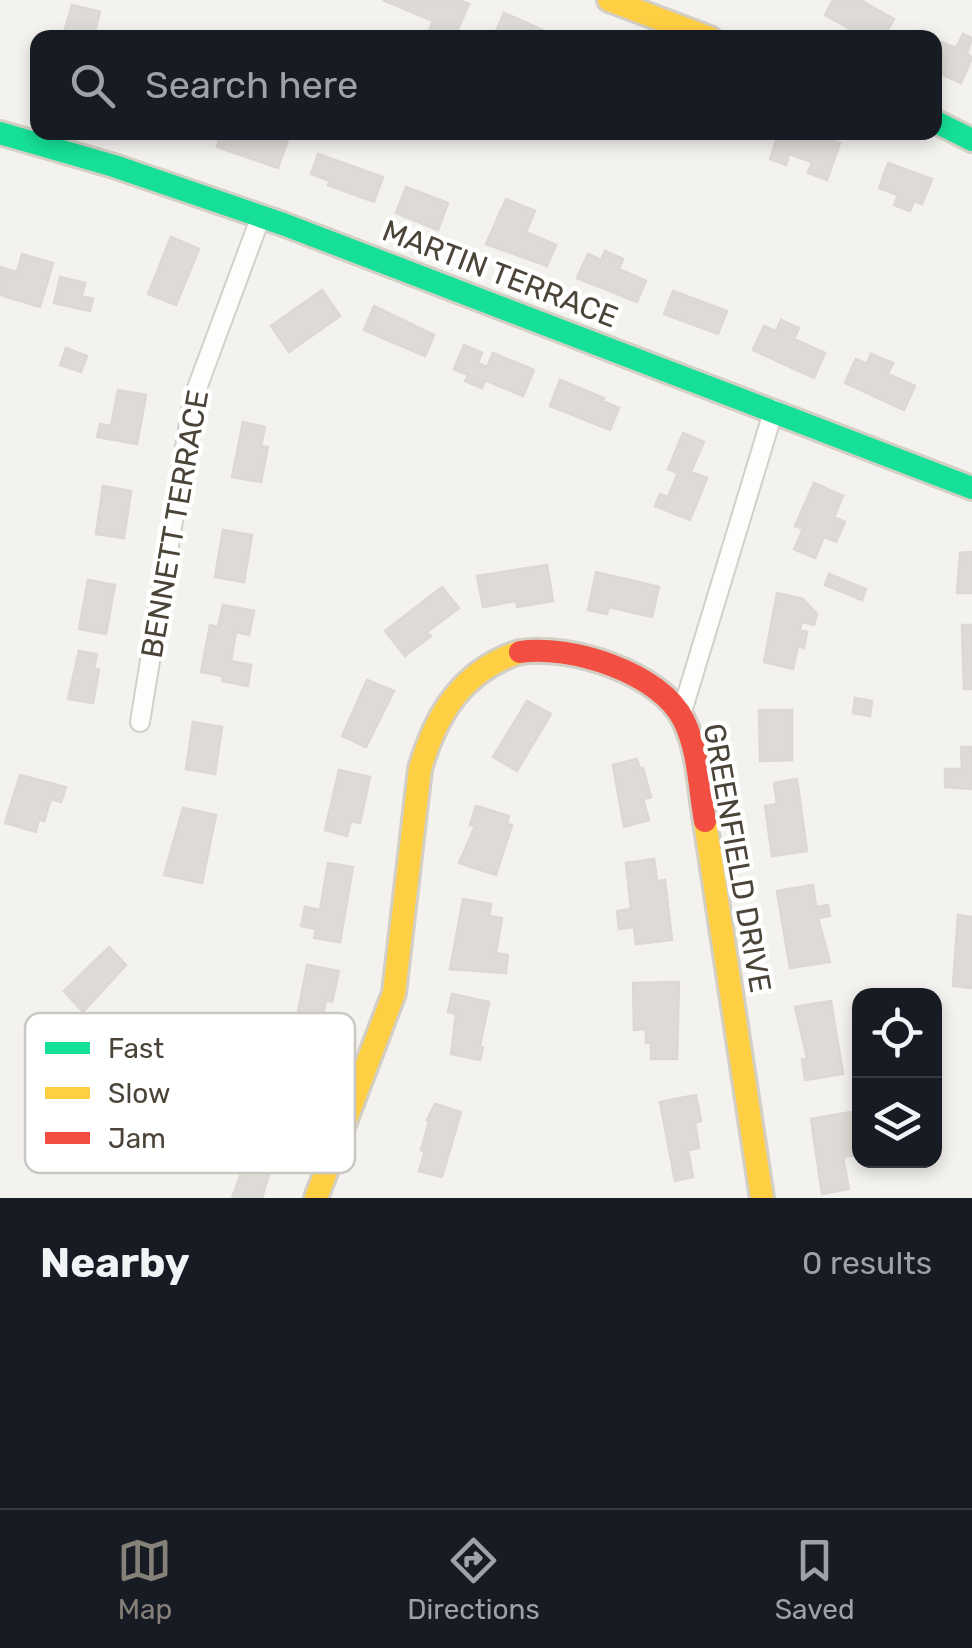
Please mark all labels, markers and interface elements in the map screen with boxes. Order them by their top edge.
search box [30,30,942,140]
icon: search [65,58,120,113]
text: Search here [145,62,358,108]
street label: MARTIN TERRACE [377,213,623,335]
street label: BENNETT TERRACE [134,387,216,661]
street label: GREENFIELD DRIVE [696,721,778,995]
map controls [852,988,942,1168]
button: locate [852,988,942,1078]
legend [25,1013,355,1173]
text: Fast [108,1032,164,1065]
text: Slow [108,1077,170,1110]
button: layers [852,1078,942,1168]
text: Jam [108,1122,166,1155]
text: Nearby [40,1238,190,1288]
text: 0 results [802,1244,932,1282]
tab: Map [117,1533,172,1626]
tab: Directions [407,1533,540,1626]
tab: Saved [775,1533,855,1626]

